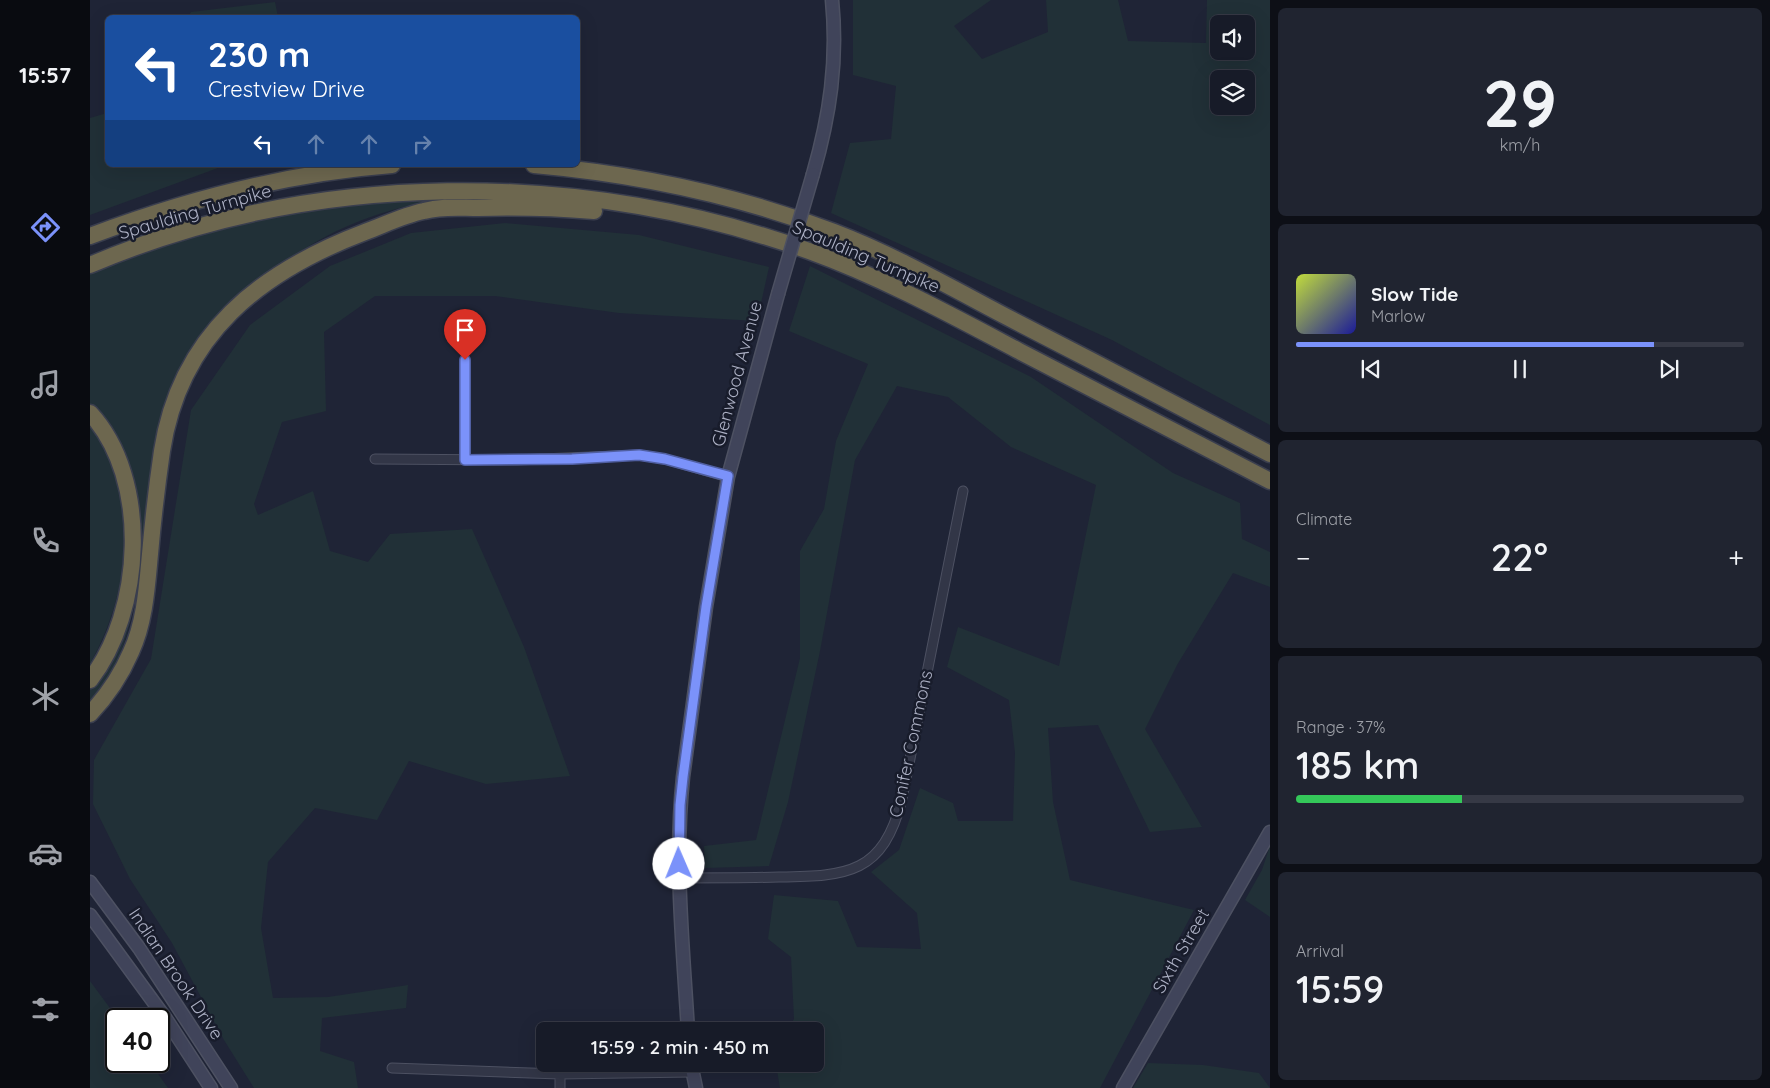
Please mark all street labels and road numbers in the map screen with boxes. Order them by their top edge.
street label: Spaulding Turnpike [116,179,274,244]
street label: Spaulding Turnpike [789,215,943,298]
street label: Glenwood Avenue [706,299,767,449]
street label: Conifer Commons [884,668,937,820]
street label: Indian Brook Drive [124,904,229,1044]
street label: Sixth Street [1147,904,1214,997]

